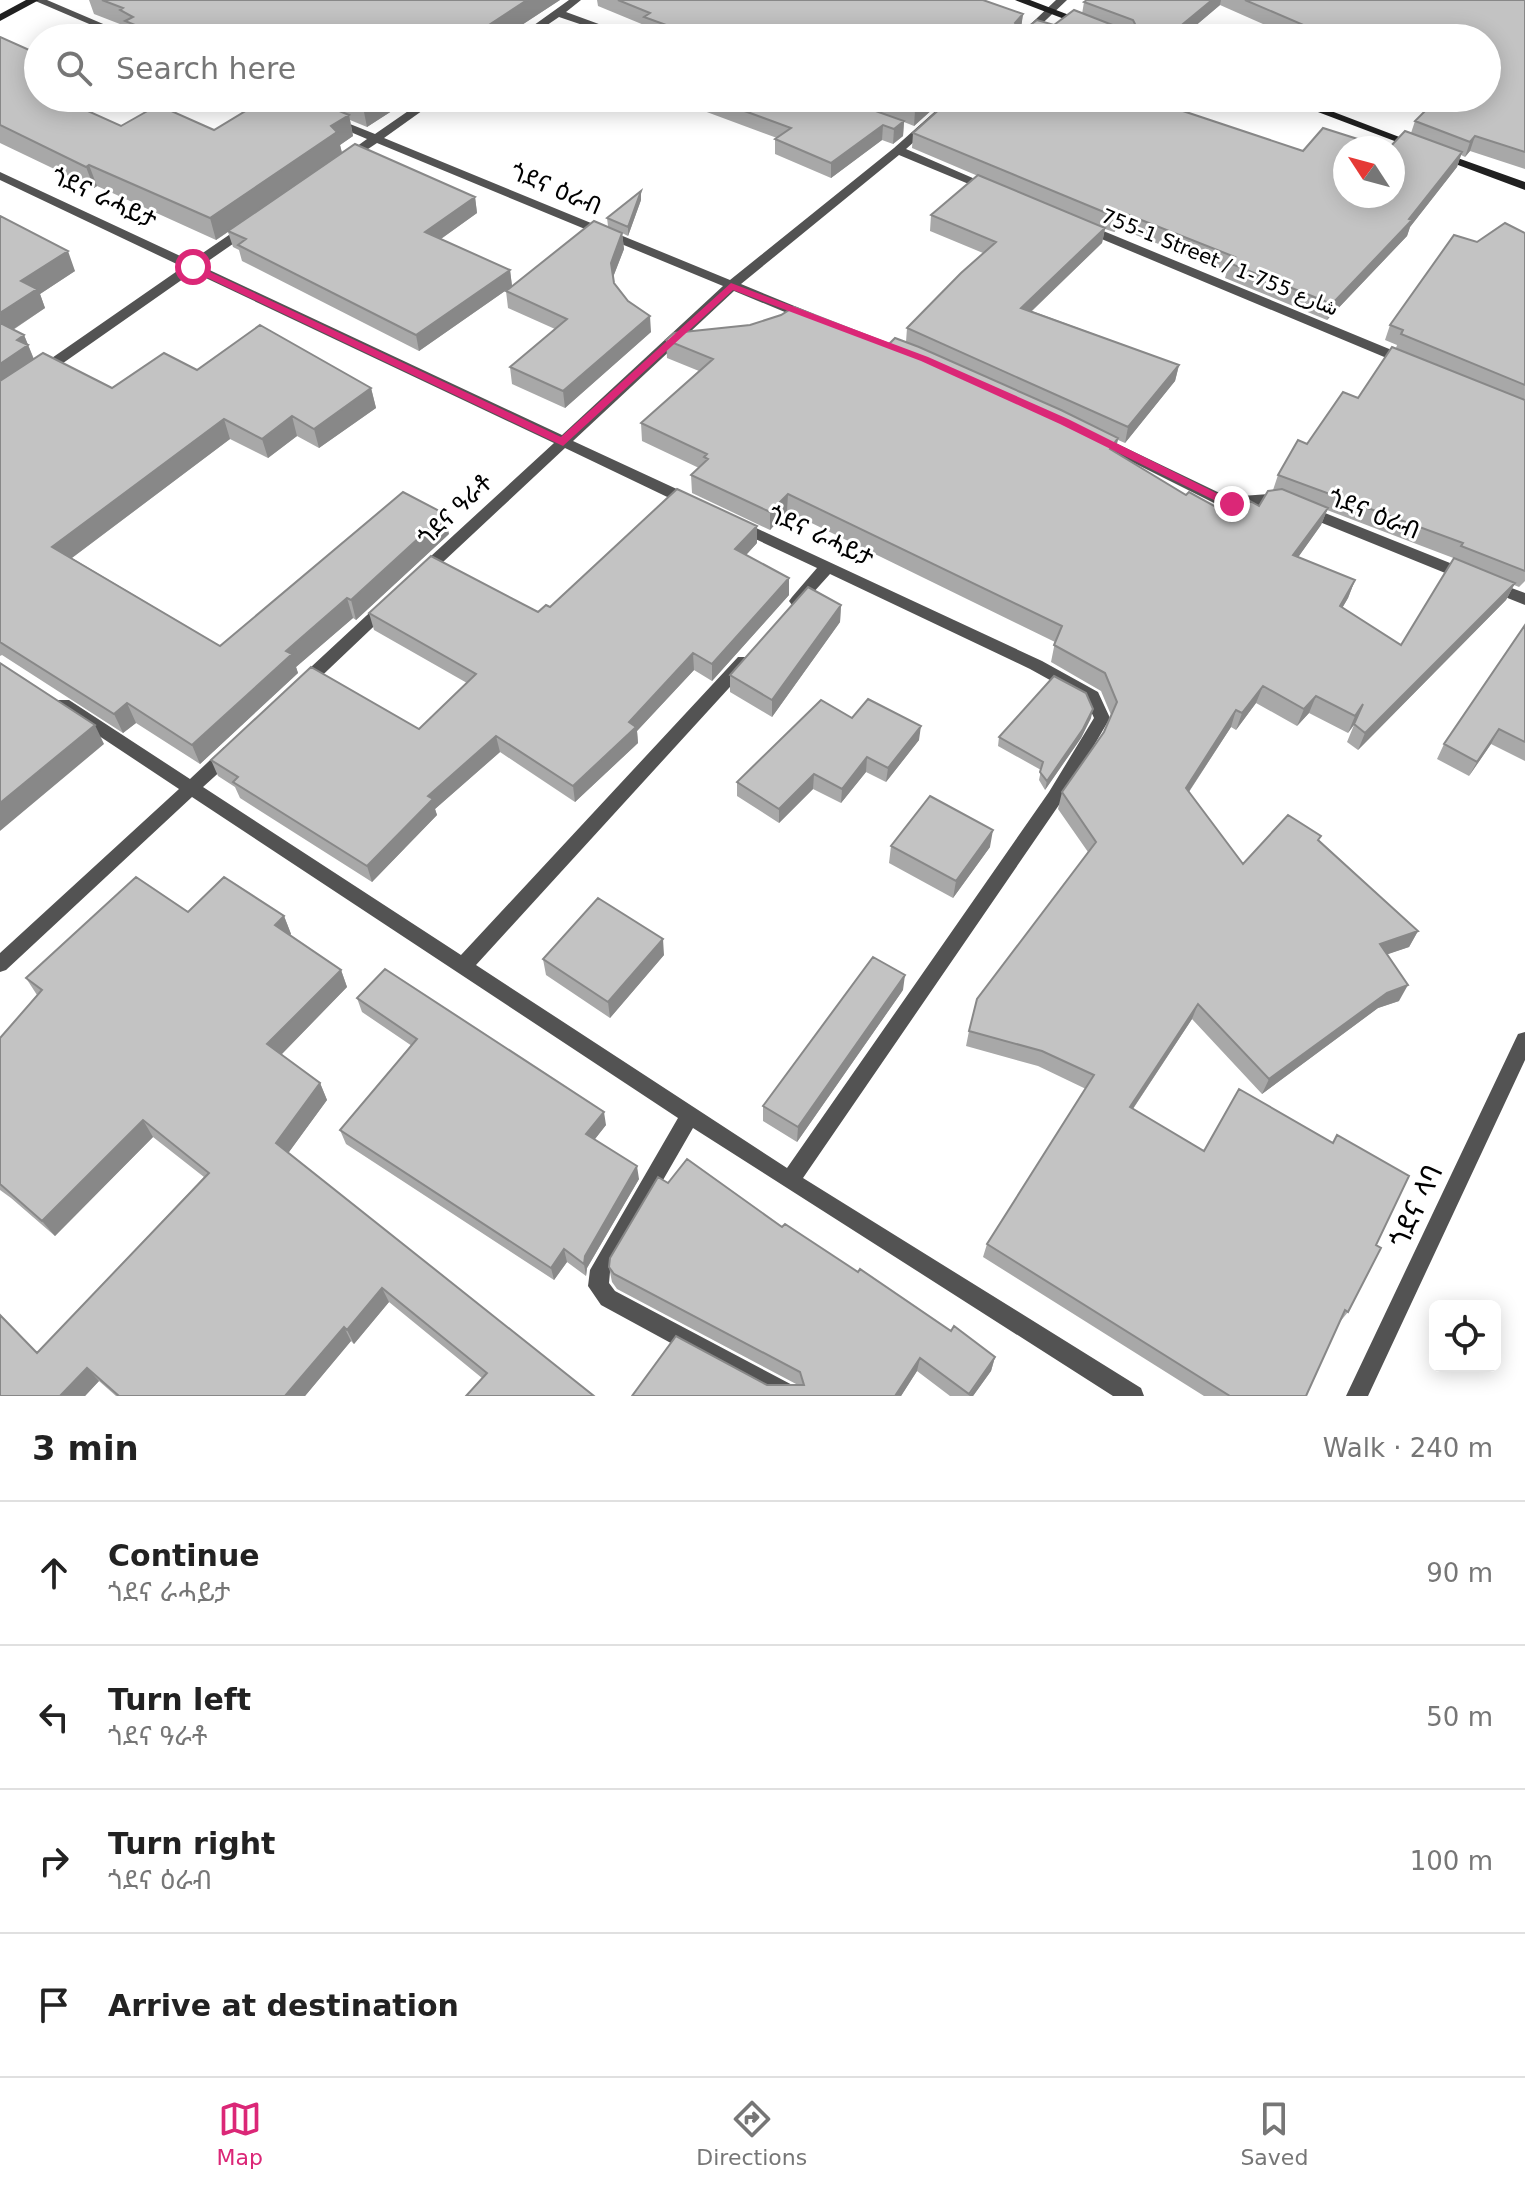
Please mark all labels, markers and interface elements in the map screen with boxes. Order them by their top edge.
search box [24,24,1501,112]
icon: search [52,46,96,90]
text: Search here [116,51,296,86]
north arrow [1333,136,1405,208]
street label: ጎደና ዕራብ [506,157,606,221]
street label: ጎደና ራሓይታ [47,161,161,235]
street label: 755-1 Street / شارع 755-1 [1098,203,1342,321]
route start [175,249,211,285]
street label: ጎደና ዓራቶ [412,468,499,552]
street label: ጎደና ዕራብ [1324,483,1424,545]
route end [1214,486,1250,522]
street label: ጎደና ራሓይታ [764,499,878,573]
street label: ጎደና ላባ [1382,1159,1450,1253]
map controls [1429,1300,1501,1372]
button: locate [1429,1300,1501,1372]
text: 3 min [32,1428,139,1468]
text: Walk · 240 m [1323,1433,1493,1463]
text: Continue [108,1538,260,1573]
icon: ahead [32,1551,76,1595]
text: 90 m [1426,1558,1493,1588]
text: ጎደና ራሓይታ [108,1577,230,1607]
text: Turn left [108,1682,251,1717]
icon: left [32,1695,76,1739]
text: 50 m [1426,1702,1493,1732]
text: ጎደና ዓራቶ [108,1721,207,1751]
text: Turn right [108,1826,275,1861]
icon: right [32,1839,76,1883]
text: 100 m [1410,1846,1493,1876]
text: ጎደና ዕራብ [108,1865,212,1895]
icon: arrive [32,1983,76,2027]
text: Arrive at destination [108,1988,459,2023]
tab: Map [217,2097,263,2170]
tab: Directions [696,2097,807,2170]
tab: Saved [1240,2097,1308,2170]

